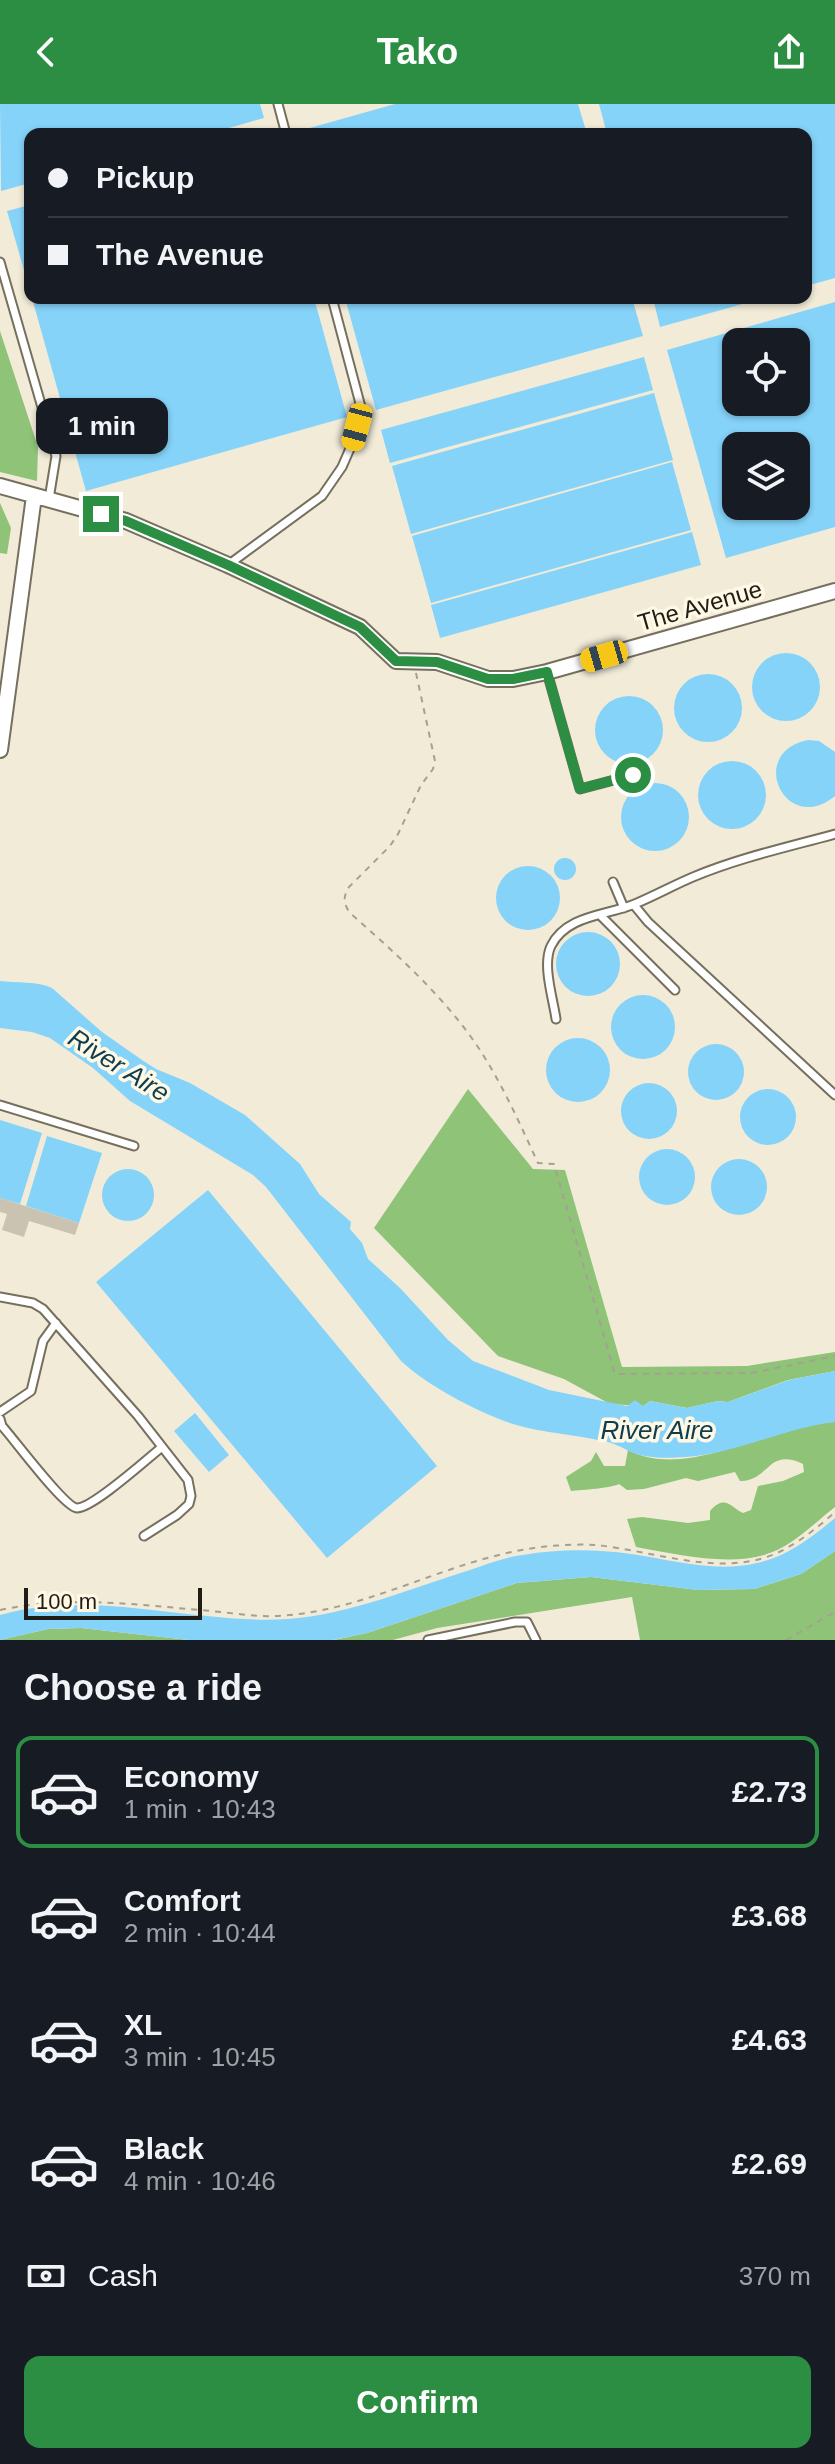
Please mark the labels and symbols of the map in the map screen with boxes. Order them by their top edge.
callout: 1 min [35,398,167,454]
car [339,401,375,453]
route end [83,496,119,532]
street label: The Avenue [635,575,765,636]
car [578,638,630,674]
route start [615,757,651,793]
water label: River Aire [63,1022,175,1108]
water label: River Aire [600,1415,714,1445]
scale bar [24,1584,202,1620]

